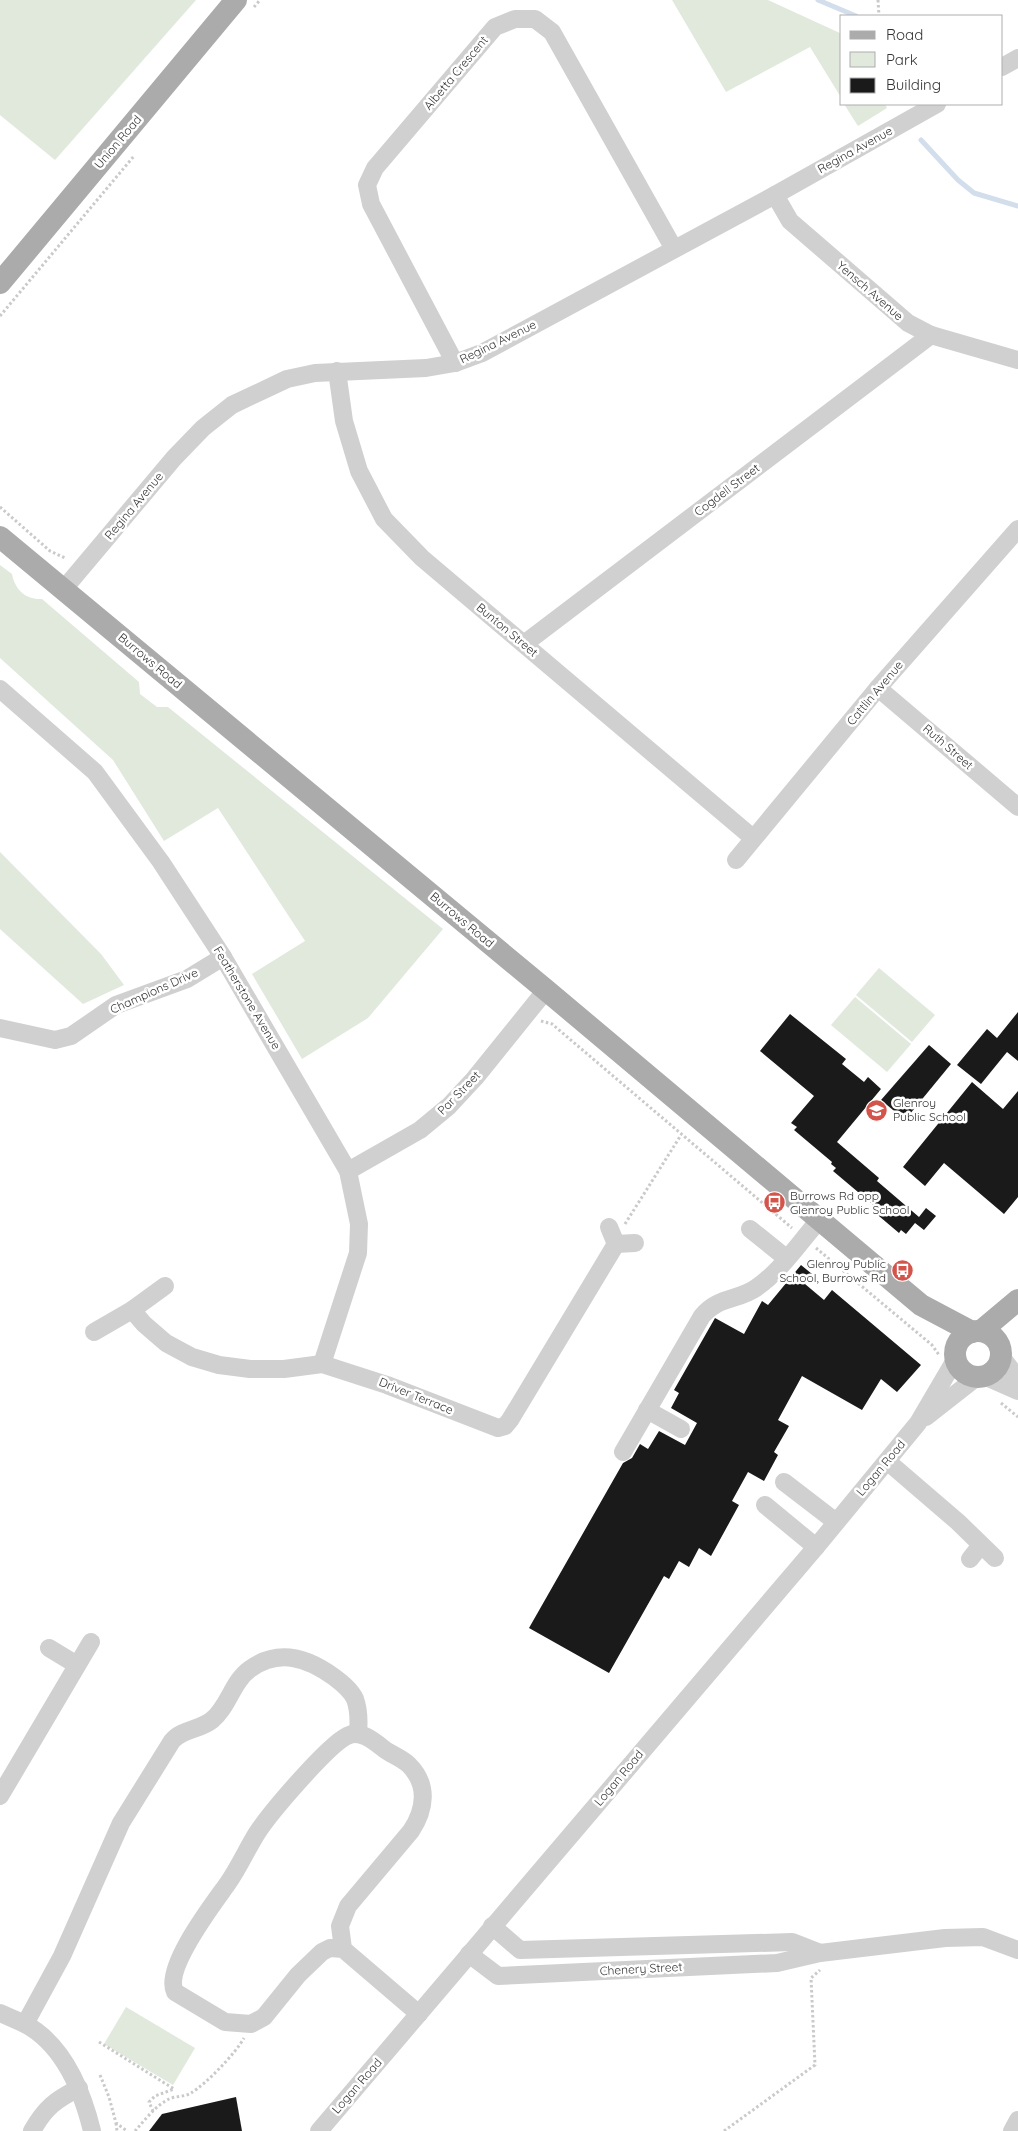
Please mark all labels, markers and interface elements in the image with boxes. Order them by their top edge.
legend [840,15,1003,105]
text: Road [886,25,923,44]
street label: Albetta Crescent [420,33,491,113]
text: Park [886,50,918,69]
text: Building [886,75,941,94]
street label: Union Road [91,112,144,172]
street label: Regina Avenue [815,123,895,176]
street label: Yensch Avenue [834,258,907,324]
street label: Regina Avenue [457,316,539,367]
street label: Cogdell Street [691,460,762,519]
street label: Regina Avenue [101,469,166,542]
street label: Bunton Street [473,599,541,660]
street label: Burrows Road [115,630,185,692]
street label: Cattlin Avenue [843,657,906,728]
street label: Ruth Street [920,721,977,773]
street label: Burrows Road [427,889,497,951]
street label: Featherstone Avenue [211,943,284,1052]
street label: Champions Drive [107,964,200,1017]
street label: Par Street [434,1068,483,1118]
place label: Glenroy Public School [893,1095,966,1124]
school or university icon: Glenroy Public School [865,1098,889,1122]
place label: Burrows Rd opp Glenroy Public School [790,1188,909,1217]
bus stop icon: Burrows Rd opp Glenroy Public School [762,1191,786,1215]
place label: Glenroy Public School, Burrows Rd [779,1256,886,1285]
bus stop icon: Glenroy Public School, Burrows Rd [890,1259,914,1283]
street label: Driver Terrace [377,1374,456,1417]
street label: Logan Road [853,1437,908,1499]
street label: Logan Road [591,1747,646,1809]
street label: Chenery Street [599,1959,683,1978]
street label: Logan Road [329,2055,385,2116]

